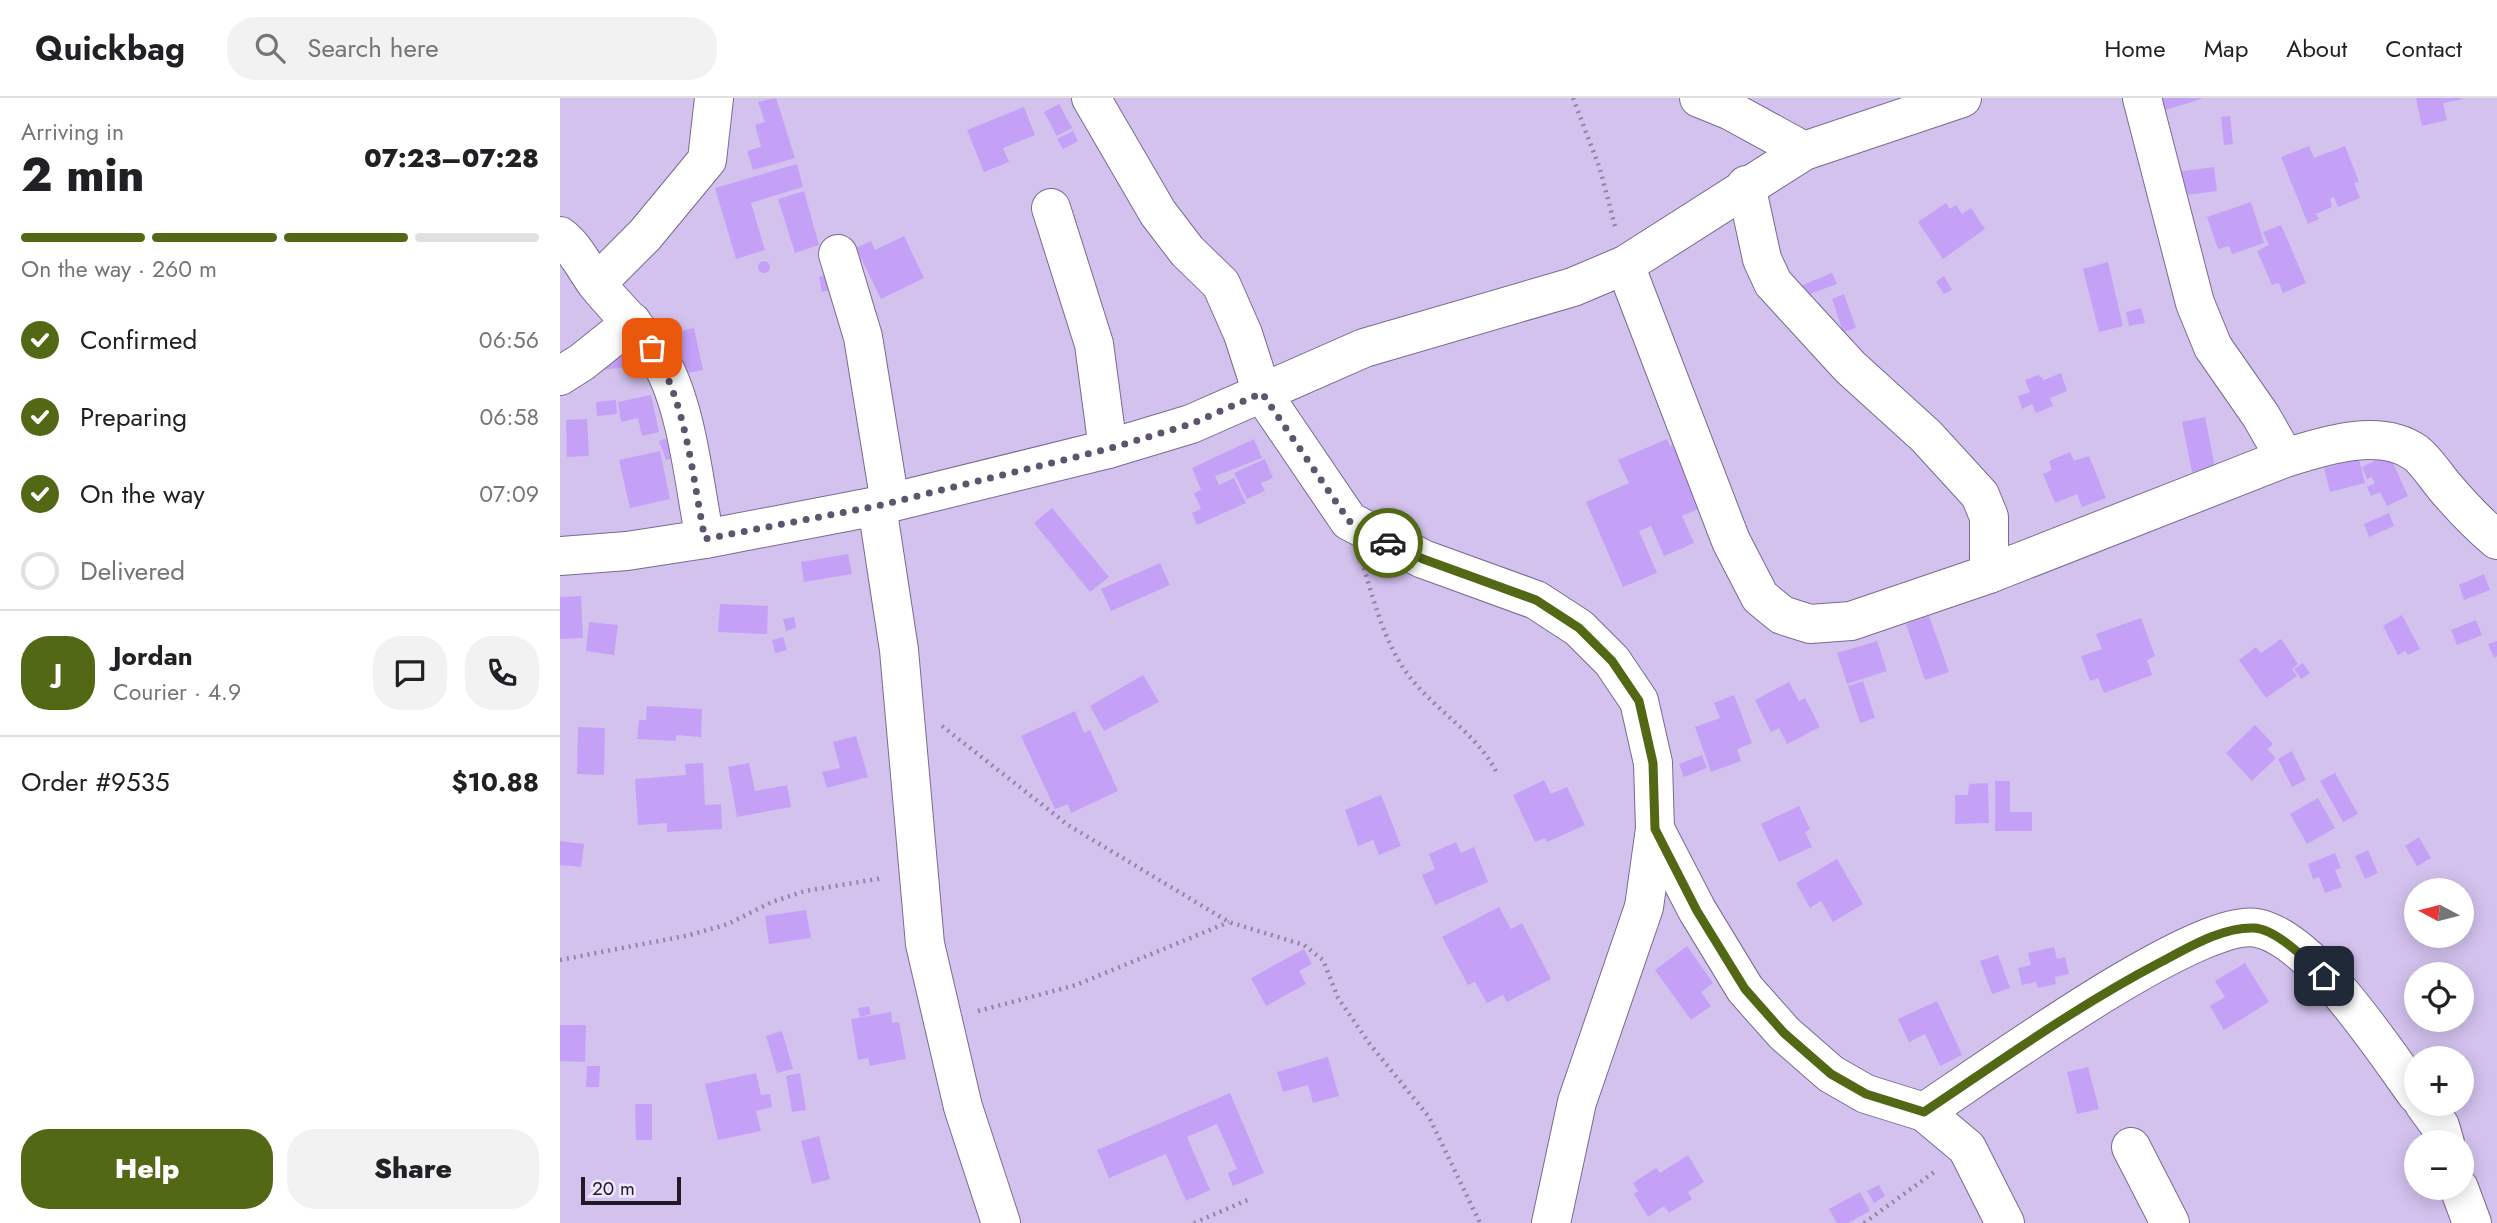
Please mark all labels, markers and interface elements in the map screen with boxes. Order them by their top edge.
search box [227,17,717,80]
text: Quickbag [35,25,185,72]
icon: search [251,29,289,67]
text: Search here [307,29,439,67]
text: Home [2104,31,2166,66]
text: Map [2204,31,2248,66]
text: About [2286,31,2347,66]
text: Contact [2385,31,2462,66]
text: Arriving in [21,115,124,149]
text: 07:23–07:28 [364,139,539,177]
text: 2 min [21,142,145,208]
text: On the way · 260 m [21,252,217,286]
pin [622,318,682,378]
icon: check [21,321,59,359]
text: Confirmed [80,321,197,359]
text: 06:56 [479,323,539,357]
icon: bag [633,329,671,367]
icon: check [21,398,59,436]
text: Preparing [80,398,187,436]
text: 06:58 [480,400,539,434]
icon: check [21,475,59,513]
text: On the way [80,475,205,513]
text: 07:09 [479,477,539,511]
courier [1353,508,1423,578]
icon: car [1369,524,1407,562]
text: Delivered [80,552,185,590]
button: chat [373,636,447,710]
button: phone [465,636,539,710]
text: Jordan [113,637,193,675]
text: J [54,654,62,692]
text: Courier · 4.9 [113,675,241,709]
text: Order #9535 [21,763,170,801]
text: $10.88 [451,763,539,801]
north arrow [2404,878,2474,948]
map controls [2404,878,2474,1200]
pin [2294,946,2354,1006]
icon: home [2305,957,2343,995]
button: locate [2404,962,2474,1032]
button: + [2404,1046,2474,1116]
button: Help [21,1129,273,1209]
button: Share [287,1129,539,1209]
button: − [2404,1130,2474,1200]
scale bar [581,1174,681,1206]
text: 20 m [592,1175,635,1202]

